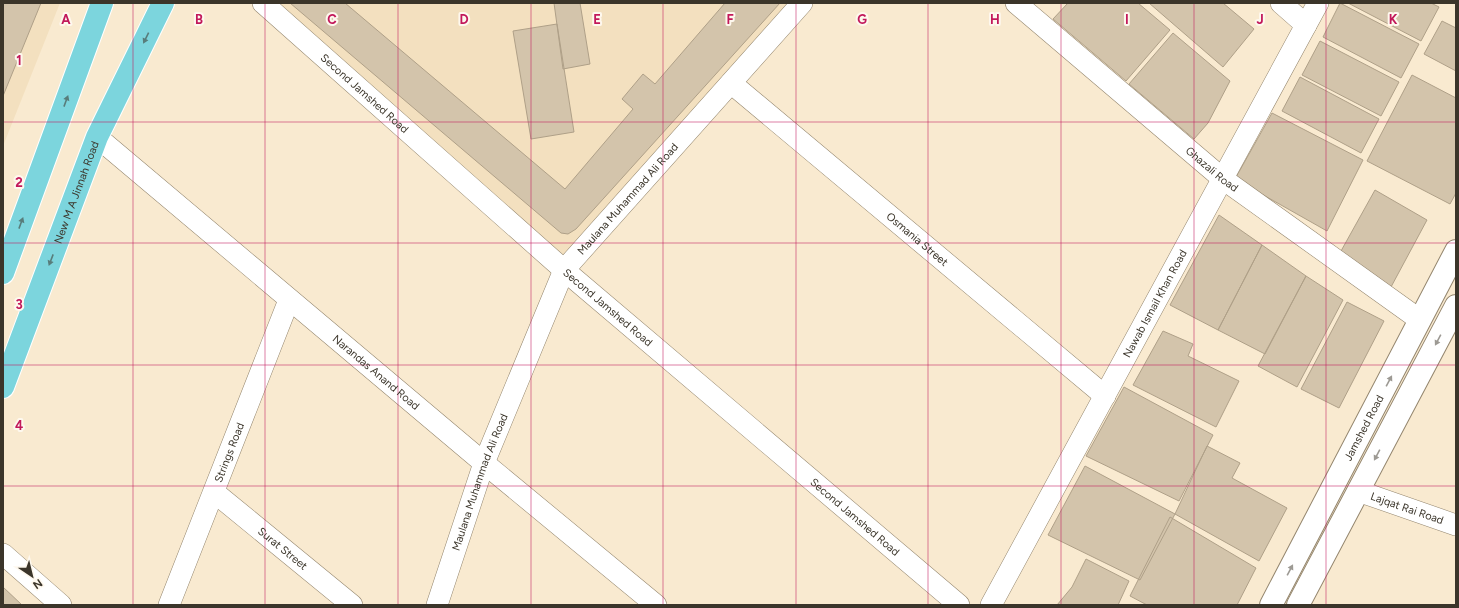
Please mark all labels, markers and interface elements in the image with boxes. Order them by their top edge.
text: A [61,12,71,27]
text: B [195,12,203,27]
text: C [327,12,337,27]
text: D [459,12,469,27]
text: E [593,12,601,27]
text: F [726,12,734,27]
text: G [857,12,867,27]
text: H [990,12,1000,27]
text: I [1125,12,1129,27]
text: J [1256,12,1264,27]
text: K [1389,12,1398,27]
one-way arrow [143,32,149,44]
street label: Second Jamshed Road [318,51,411,136]
text: 1 [16,53,22,68]
one-way arrow [63,95,69,107]
street label: New M A Jinnah Road [52,140,102,245]
street label: Maulana Muhammad Ali Road [575,141,681,257]
street label: Ghazali Road [1183,144,1241,195]
text: 2 [15,175,23,190]
street label: Osmania Street [883,210,951,269]
one-way arrow [19,217,25,229]
street label: Nawab Ismail Khan Road [1121,248,1190,360]
one-way arrow [47,255,53,267]
street label: Second Jamshed Road [560,266,655,349]
text: 3 [15,297,23,312]
street label: Narandas Anand Road [330,332,422,413]
one-way arrow [1434,335,1441,346]
one-way arrow [1385,375,1392,387]
street label: Jamshed Road [1342,393,1387,463]
street label: Maulana Muhammad Ali Road [449,412,511,553]
text: 4 [15,418,23,433]
street label: Strings Road [212,421,247,484]
one-way arrow [1374,450,1380,461]
street label: Second Jamshed Road [807,476,902,559]
street label: Lajqat Rai Road [1369,490,1445,527]
street label: Surat Street [255,525,310,573]
north arrow [12,556,52,596]
one-way arrow [1286,565,1293,576]
text: N [30,576,45,592]

